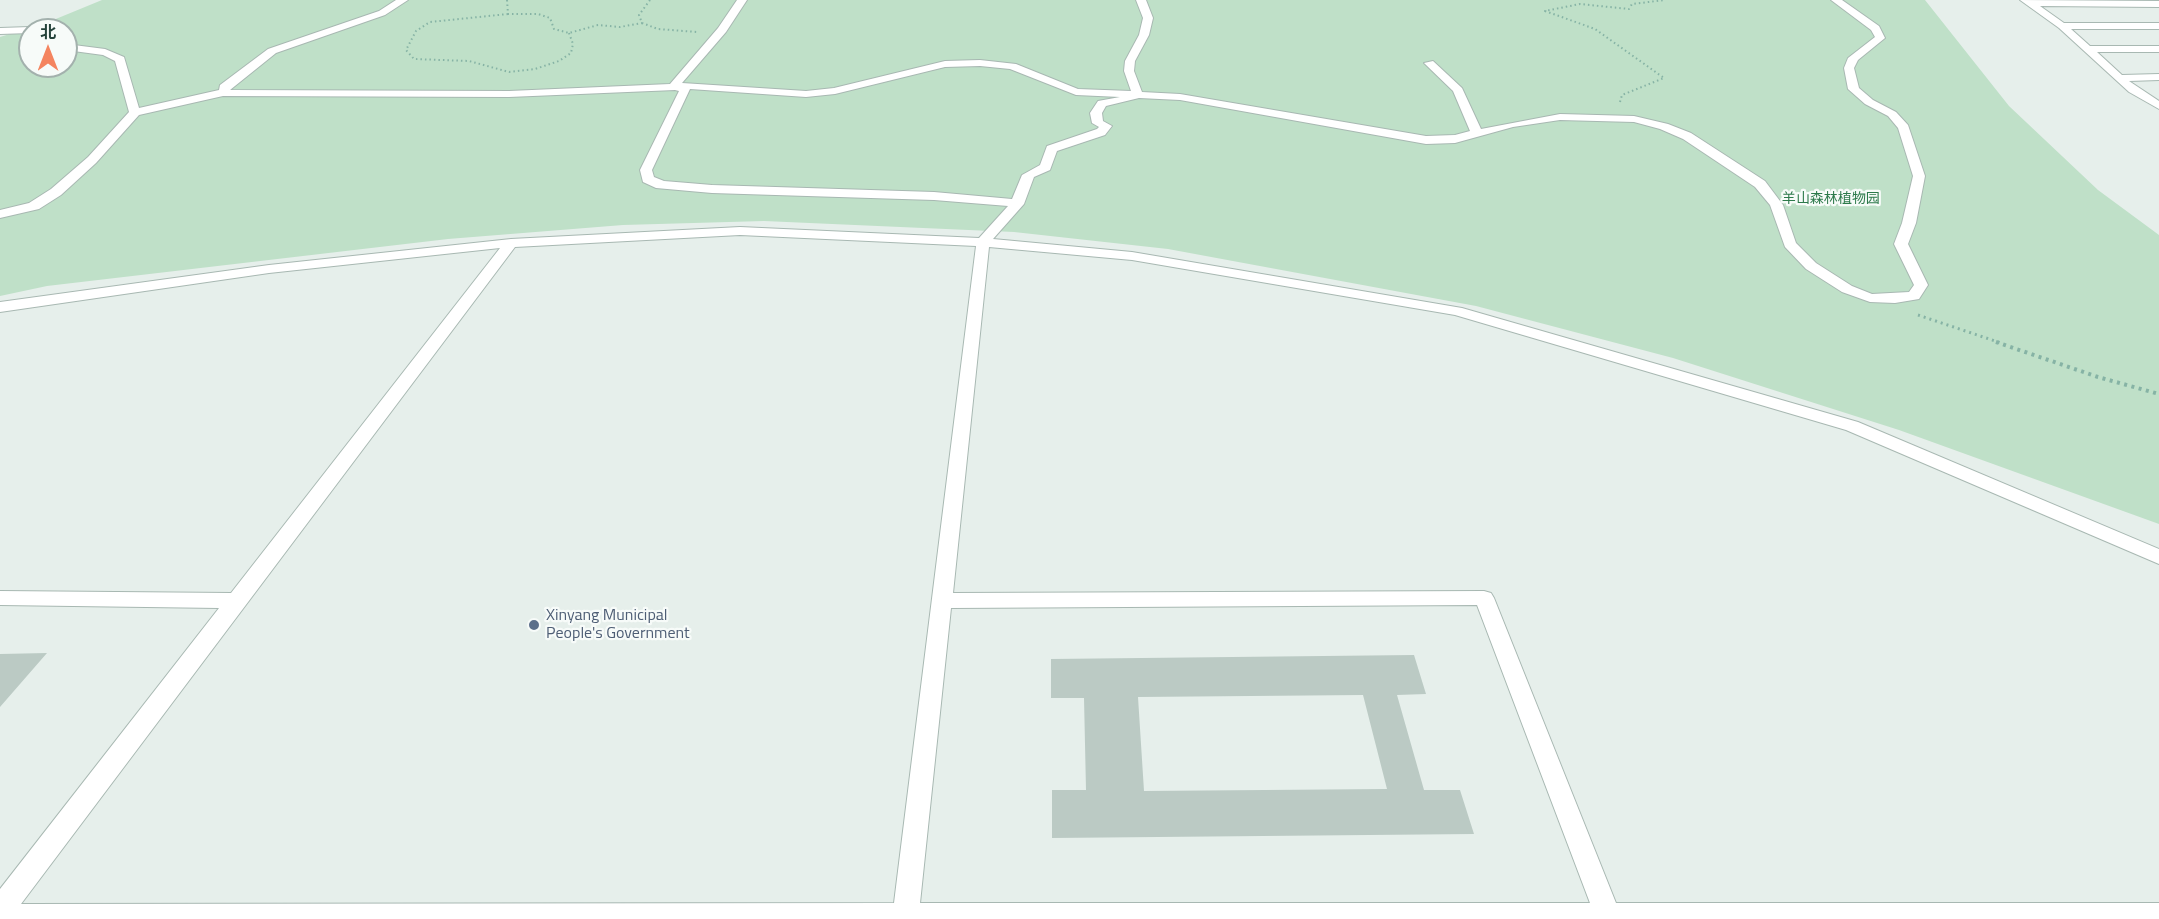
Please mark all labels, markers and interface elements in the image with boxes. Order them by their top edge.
north arrow [18,18,78,78]
text: 北 [40,20,56,44]
park label: 羊山森林植物园 [1782,192,1880,208]
place label: Xinyang Municipal People's Government [546,606,690,644]
marker: Xinyang Municipal People's Government [527,618,541,632]

